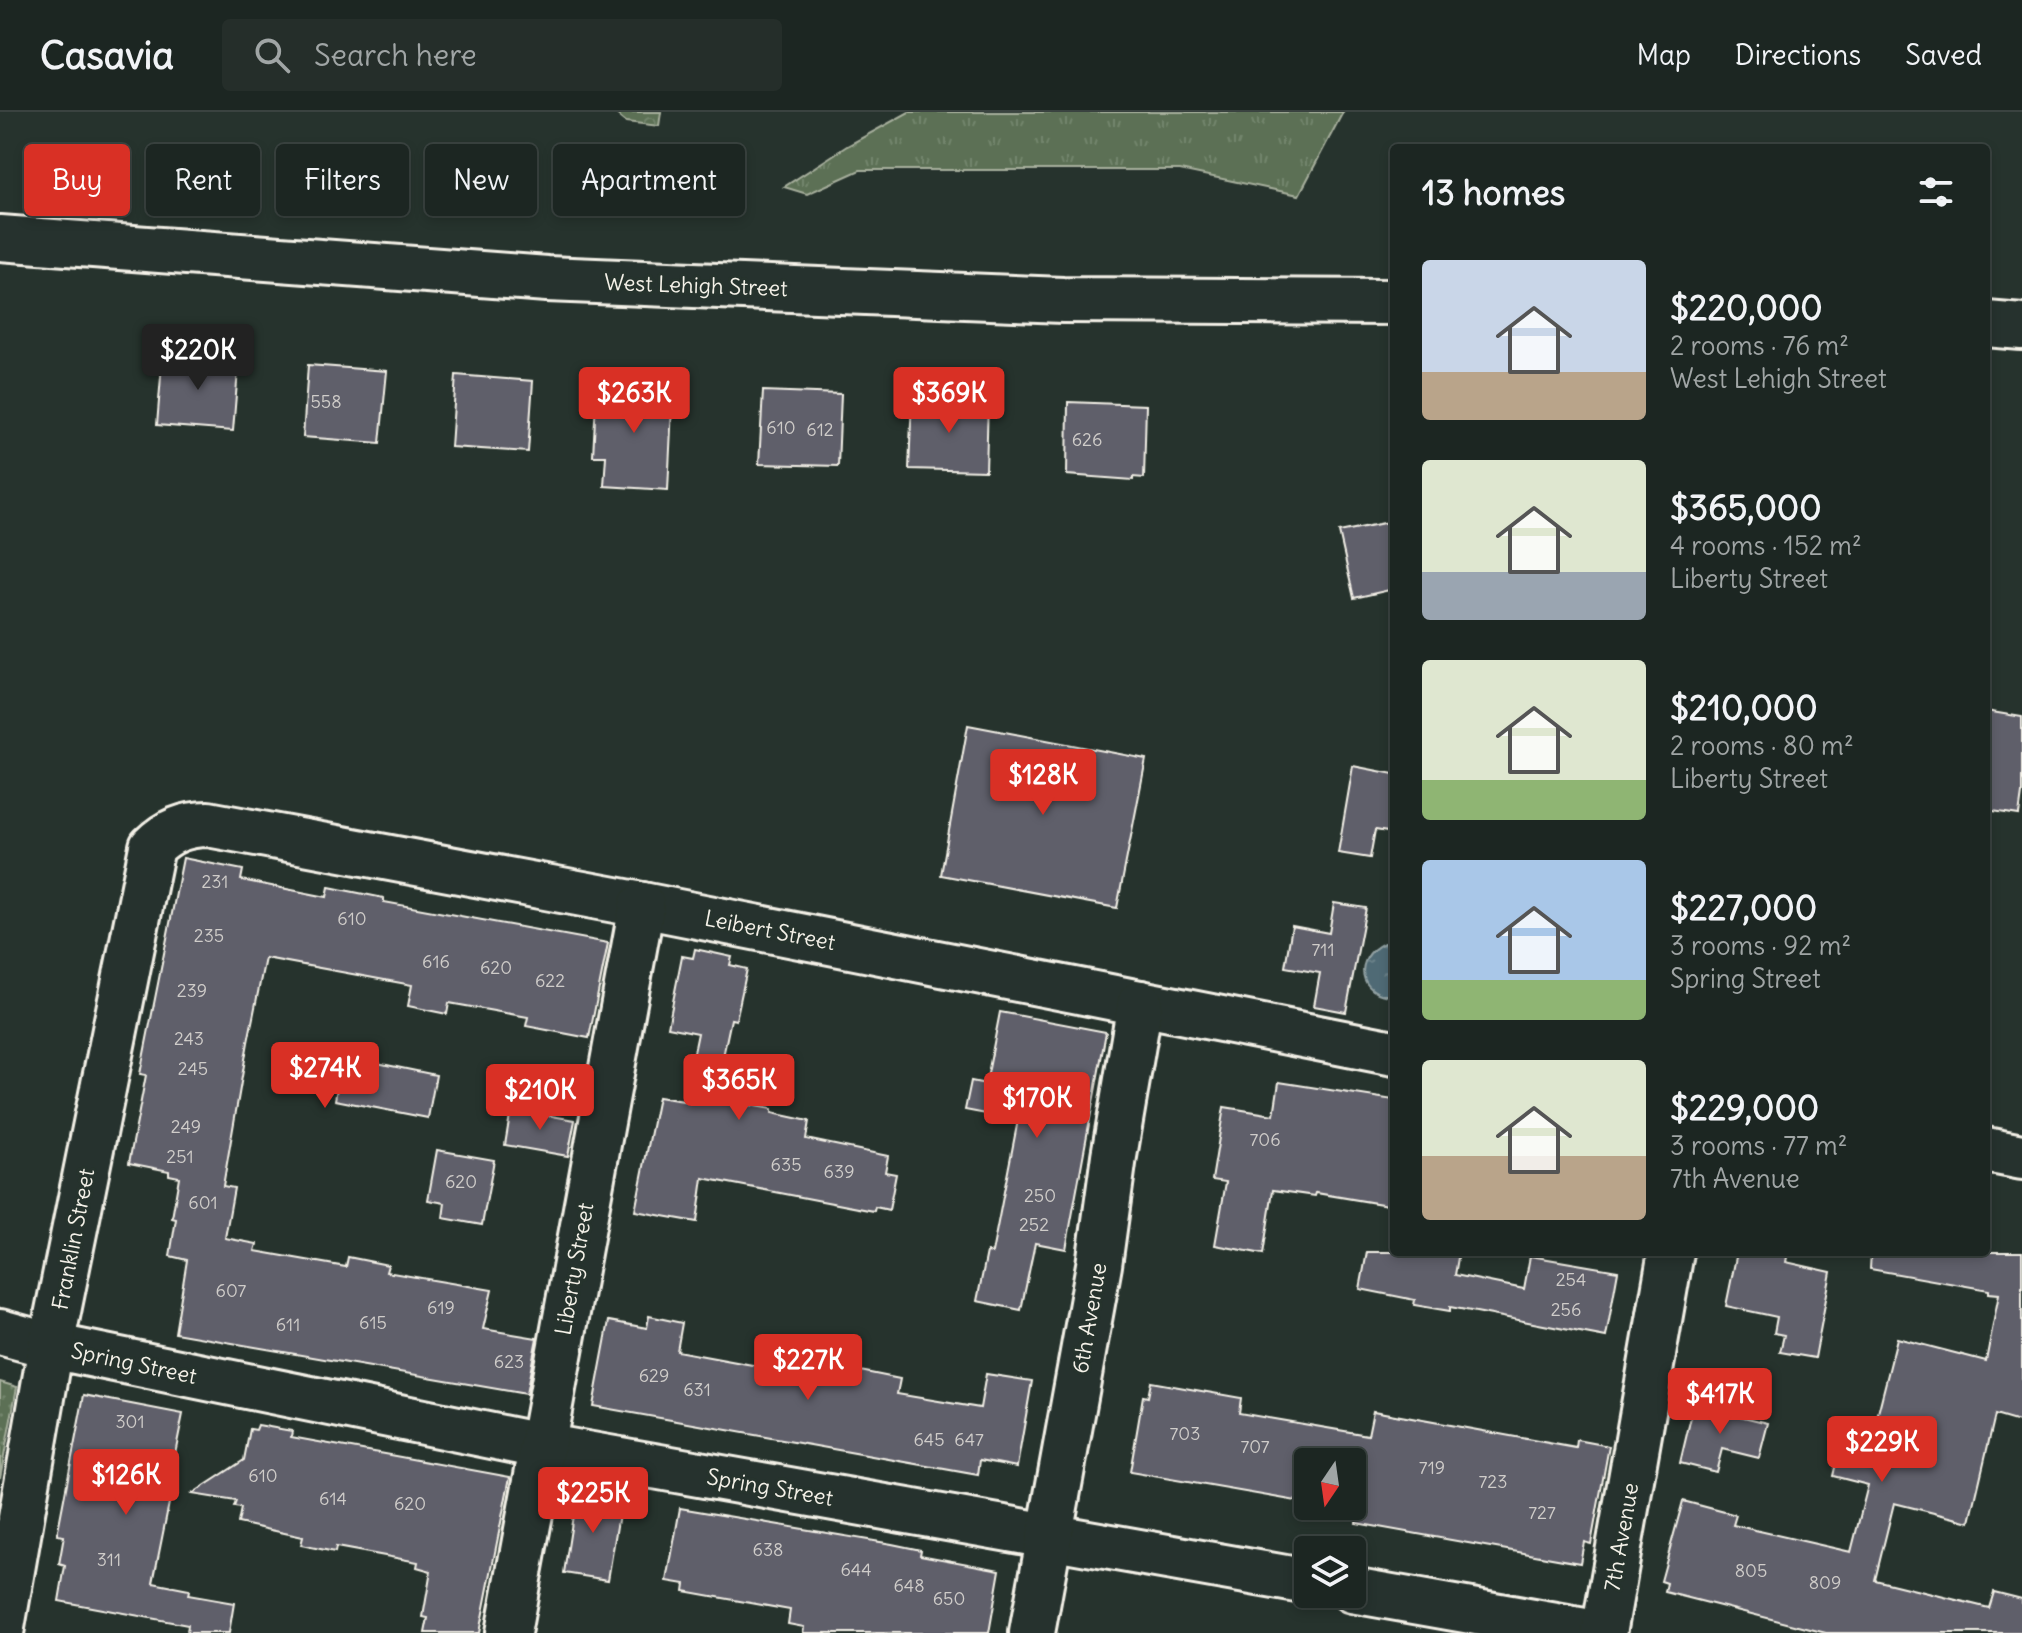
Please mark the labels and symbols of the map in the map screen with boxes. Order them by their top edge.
street label: West Lehigh Street [604,268,788,302]
pin: $220K [142,324,254,392]
pin: $263K [578,367,690,435]
pin: $369K [893,367,1005,435]
house number: 558 [310,390,342,413]
house number: 610 [766,416,796,439]
house number: 612 [806,418,834,441]
house number: 626 [1072,428,1102,451]
pin: $128K [987,749,1099,817]
house number: 231 [201,870,229,893]
street label: Leibert Street [702,904,838,956]
house number: 610 [337,907,367,930]
house number: 235 [194,924,224,947]
house number: 711 [1311,938,1335,961]
house number: 616 [422,950,450,973]
house number: 620 [480,956,512,979]
house number: 622 [535,969,565,992]
house number: 239 [177,979,207,1002]
house number: 243 [174,1027,204,1050]
pin: $274K [269,1042,381,1110]
pin: $365K [683,1054,795,1122]
house number: 245 [178,1057,208,1080]
pin: $210K [484,1064,596,1132]
pin: $170K [981,1072,1093,1140]
house number: 249 [171,1115,201,1138]
house number: 706 [1249,1128,1281,1151]
house number: 251 [166,1145,194,1168]
house number: 635 [771,1153,801,1176]
house number: 639 [824,1160,854,1183]
street label: Franklin Street [46,1166,100,1312]
house number: 620 [445,1170,477,1193]
house number: 250 [1024,1184,1056,1207]
house number: 601 [188,1191,218,1214]
street label: Liberty Street [549,1201,599,1337]
house number: 252 [1019,1213,1049,1236]
street label: 6th Avenue [1066,1261,1112,1375]
house number: 254 [1556,1268,1586,1291]
house number: 607 [216,1279,247,1302]
house number: 619 [427,1296,455,1319]
house number: 256 [1551,1298,1581,1321]
house number: 615 [359,1311,387,1334]
house number: 611 [276,1313,300,1336]
pin: $227K [752,1334,864,1402]
street label: Spring Street [69,1336,199,1390]
house number: 623 [494,1350,524,1373]
house number: 629 [639,1364,669,1387]
pin: $417K [1664,1368,1776,1436]
house number: 631 [683,1378,711,1401]
house number: 301 [115,1410,145,1433]
pin: $229K [1826,1416,1938,1484]
house number: 703 [1170,1422,1200,1445]
house number: 645 [913,1428,945,1451]
house number: 647 [954,1428,984,1451]
house number: 707 [1240,1435,1270,1458]
north arrow [1294,1448,1366,1520]
pin: $126K [70,1449,182,1517]
house number: 719 [1419,1456,1445,1479]
street label: Spring Street [705,1462,835,1512]
house number: 610 [248,1464,278,1487]
pin: $225K [537,1467,649,1535]
house number: 723 [1479,1470,1507,1493]
street label: 7th Avenue [1598,1480,1644,1594]
house number: 614 [319,1487,347,1510]
house number: 620 [394,1492,426,1515]
house number: 727 [1528,1501,1556,1524]
house number: 638 [753,1538,783,1561]
house number: 311 [97,1548,121,1571]
house number: 644 [840,1558,872,1581]
house number: 805 [1735,1559,1767,1582]
house number: 809 [1809,1571,1841,1594]
house number: 648 [893,1574,925,1597]
house number: 650 [933,1587,965,1610]

